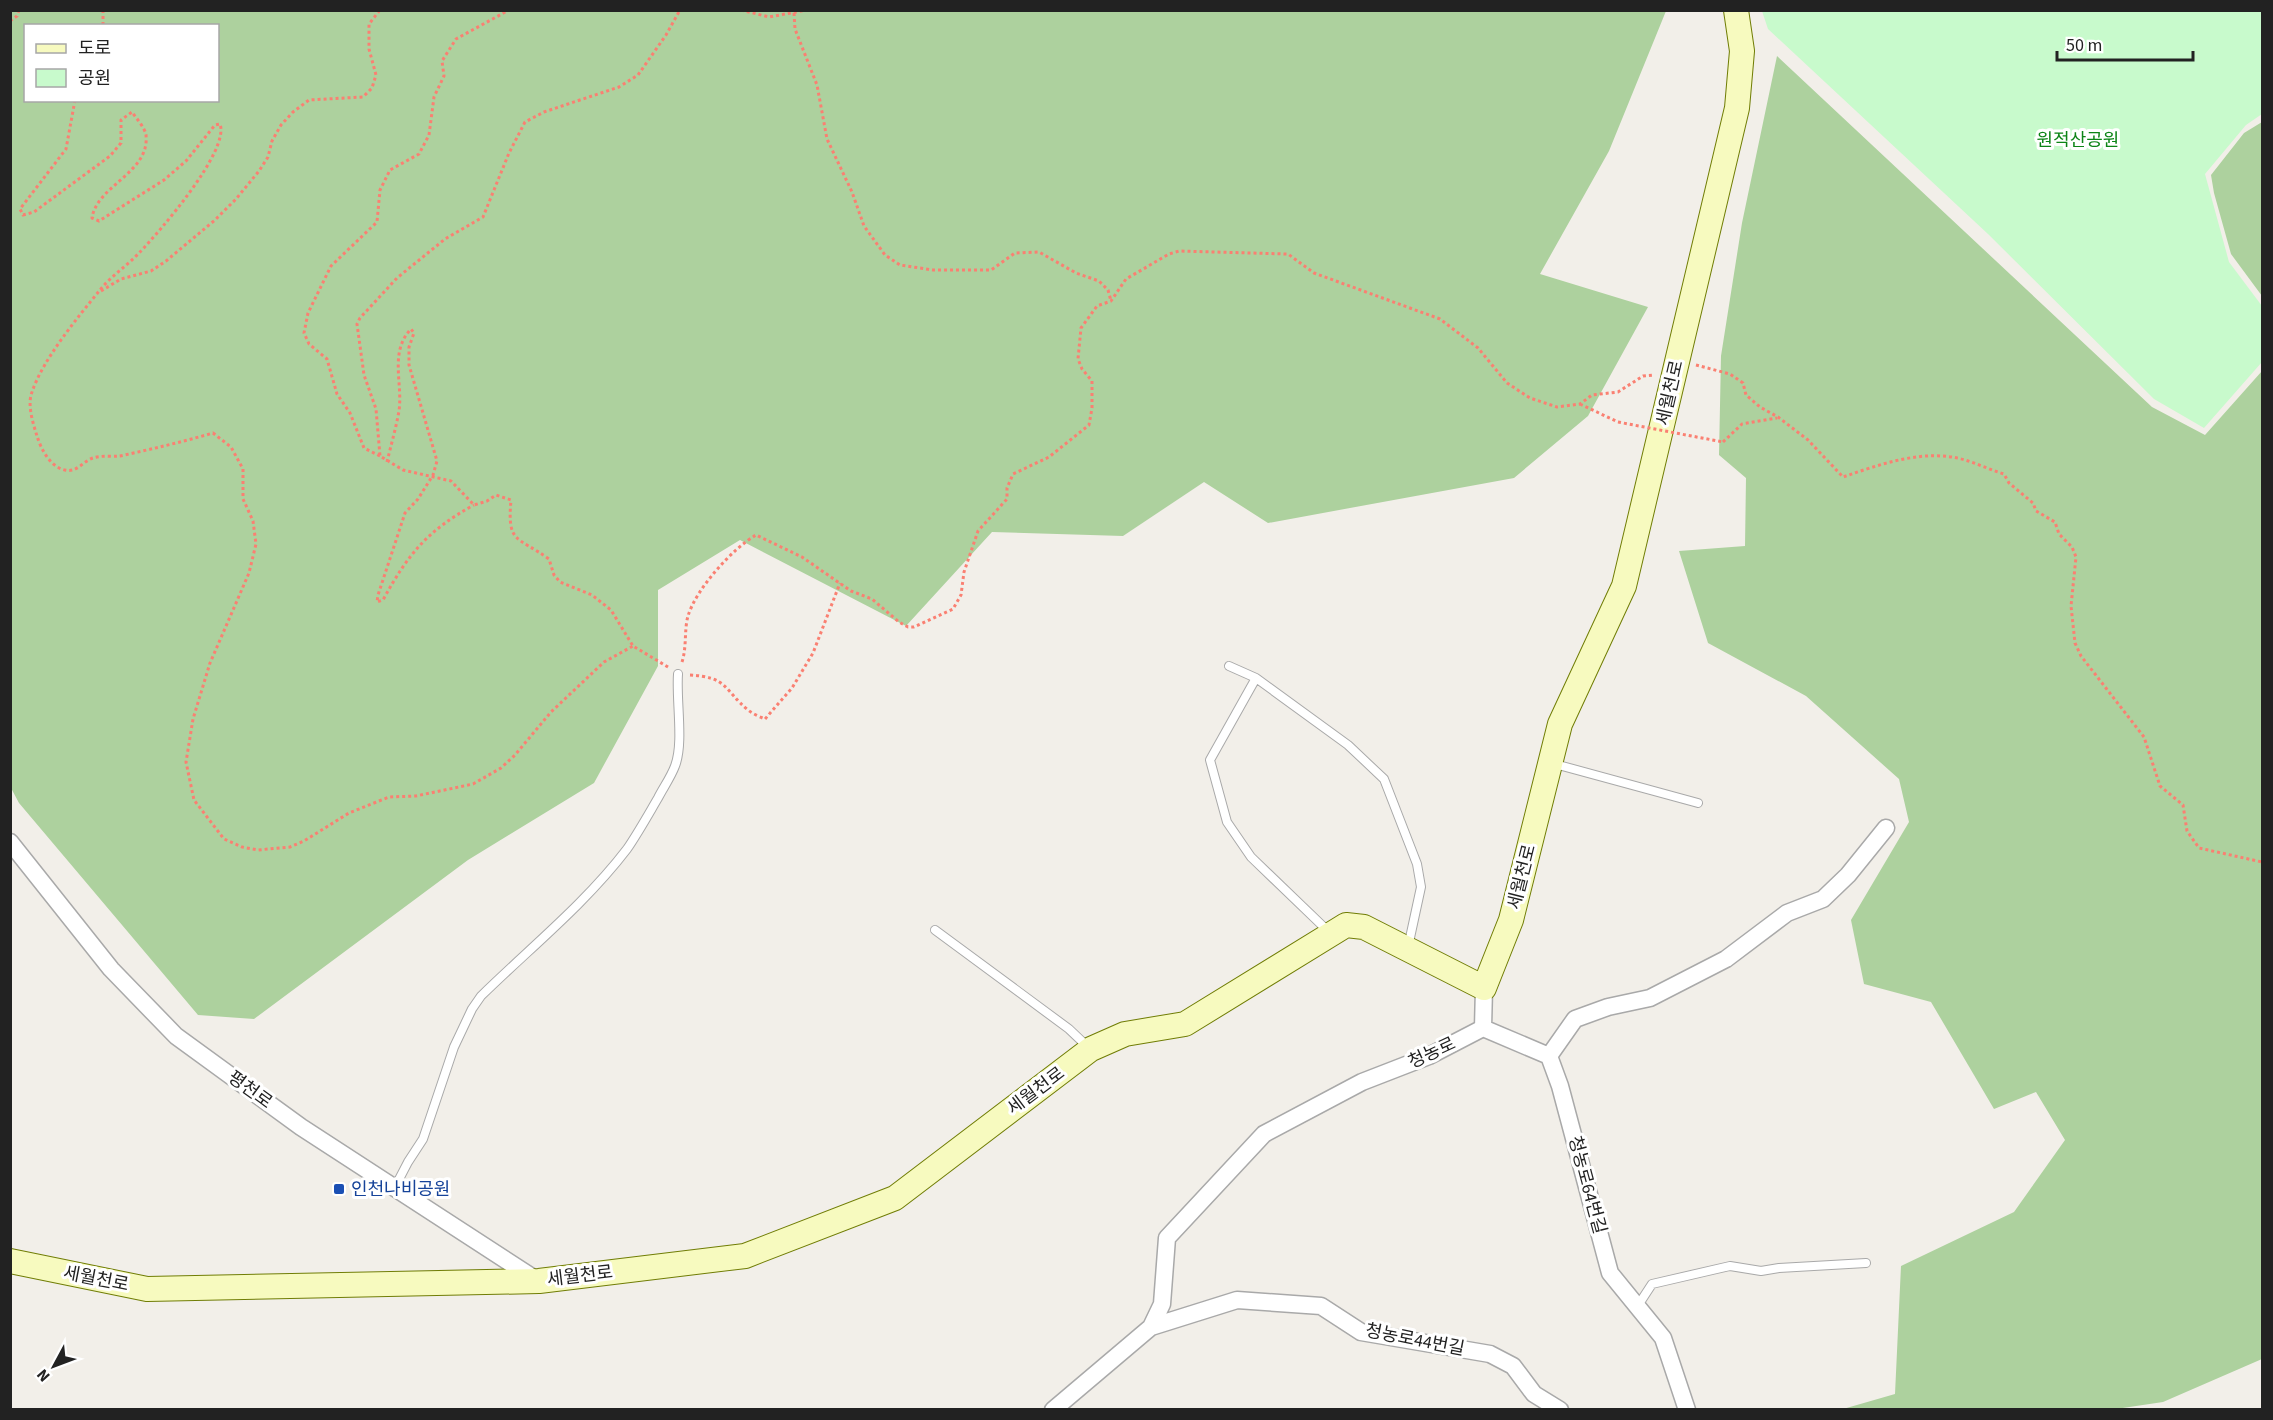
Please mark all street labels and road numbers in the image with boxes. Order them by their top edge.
street label: 세월천로 [1650,358,1690,428]
street label: 세월천로 [1502,842,1542,912]
street label: 청농로 [1404,1031,1460,1075]
street label: 세월천로 [1002,1061,1070,1121]
street label: 평천로 [223,1065,277,1115]
street label: 청농로64번길 [1562,1133,1612,1237]
street label: 세월천로 [61,1260,131,1298]
street label: 세월천로 [546,1260,614,1292]
street label: 청농로44번길 [1363,1318,1467,1362]

